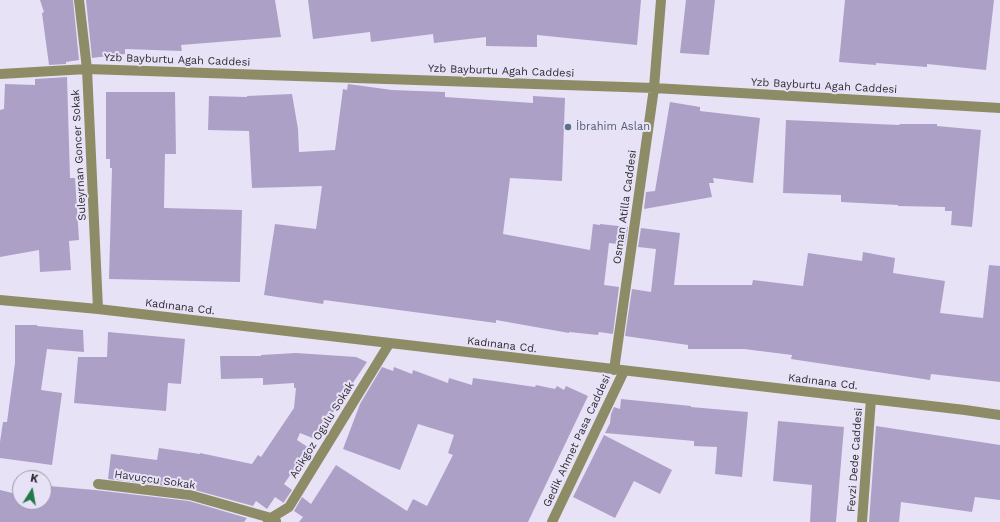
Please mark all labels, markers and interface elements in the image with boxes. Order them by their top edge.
street label: Yzb Bayburtu Agah Caddesi [104,51,250,69]
street label: Yzb Bayburtu Agah Caddesi [428,62,574,80]
street label: Yzb Bayburtu Agah Caddesi [750,76,898,96]
street label: Suleyrnan Goncer Sokak [69,89,89,221]
place label: İbrahim Aslan [576,120,650,134]
marker: İbrahim Aslan [563,122,573,132]
street label: Osman Atilla Caddesi [610,149,640,265]
street label: Kadınana Cd. [144,296,216,318]
street label: Kadınana Cd. [466,334,538,356]
street label: Kadınana Cd. [787,371,859,393]
street label: Gedik Ahmet Pasa Caddesi [540,373,614,509]
street label: Acikgoz Ogulu Sokak [287,379,357,481]
street label: Fevzi Dede Caddesi [845,407,865,513]
street label: Havuçcu Sokak [114,468,196,492]
north arrow [12,470,52,510]
text: K [29,472,39,486]

